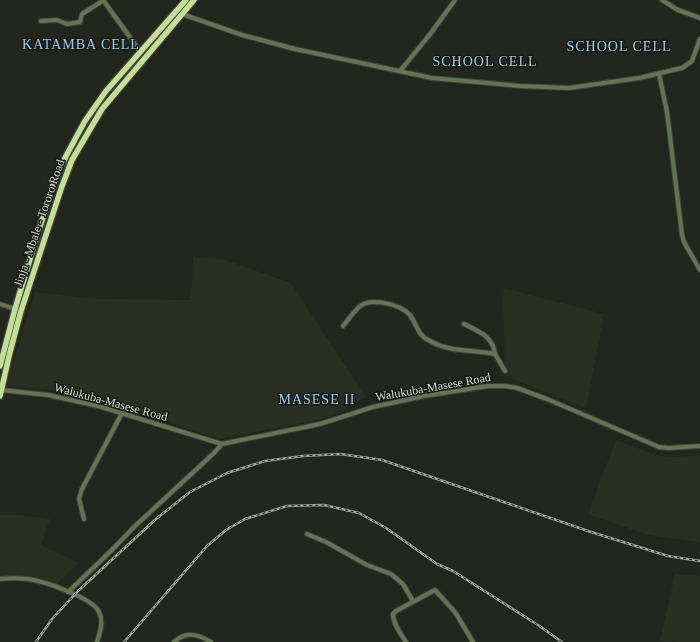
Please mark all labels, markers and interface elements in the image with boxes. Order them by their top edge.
district label: KATAMBA CELL [22,37,140,52]
district label: SCHOOL CELL [567,39,671,54]
district label: SCHOOL CELL [433,54,537,69]
street label: Jinja - Mbale - Tororo Road [11,157,67,289]
street label: Walukuba-Masese Road [374,370,492,404]
street label: Walukuba-Masese Road [53,380,169,424]
district label: MASESE II [278,392,356,407]

